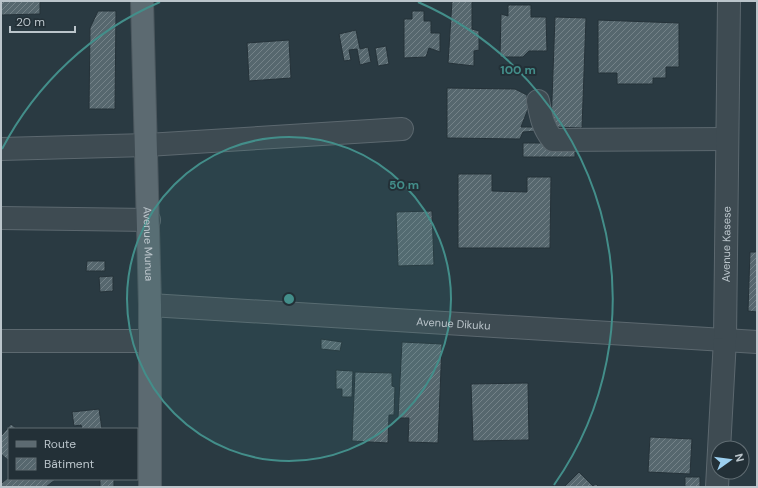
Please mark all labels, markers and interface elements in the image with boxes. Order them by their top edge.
scale bar [10,8,75,34]
text: 20 m [16,14,45,30]
text: 100 m [500,62,536,78]
text: 50 m [389,177,419,193]
street label: Avenue Munua [140,206,156,281]
street label: Avenue Kasese [719,206,734,282]
centre of rings [282,292,296,306]
street label: Avenue Dikuku [416,314,491,333]
legend [8,428,138,480]
text: Route [44,436,76,452]
north arrow [710,440,750,480]
text: N [732,452,747,463]
text: Bâtiment [44,456,95,472]

